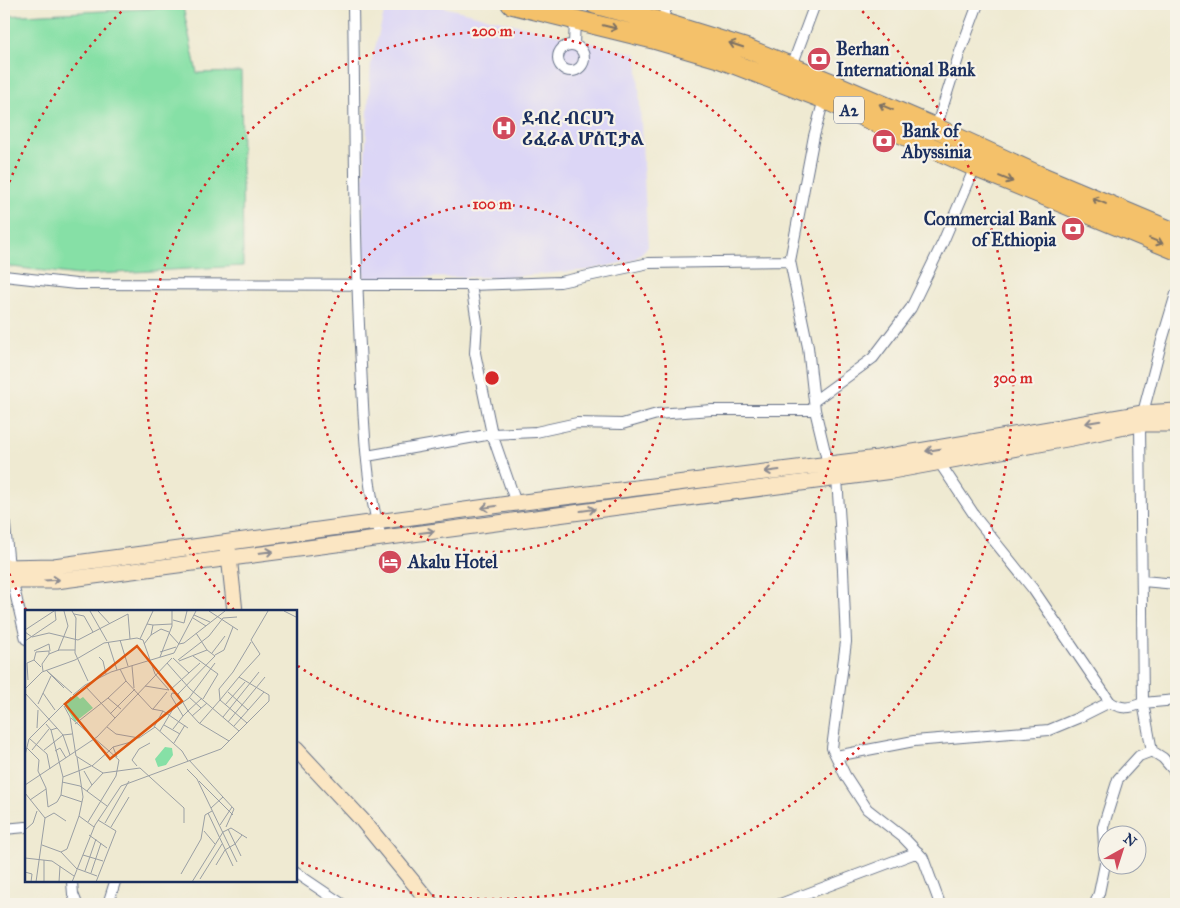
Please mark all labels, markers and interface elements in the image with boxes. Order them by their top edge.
text: 200 m [472,22,513,40]
one-way arrow [601,23,617,33]
place label: Berhan International Bank [836,38,976,81]
one-way arrow [728,40,744,50]
bank icon: Berhan International Bank [806,46,832,72]
road number: A2 [834,96,864,124]
one-way arrow [879,101,894,111]
place label: ደብረ ብርሀን ሪፈራል ሆስፒታል [522,107,644,150]
hospital icon: ደብረ ብርሀን ሪፈራል ሆስፒታል [491,115,517,141]
place label: Bank of Abyssinia [901,120,972,164]
bank icon: Bank of Abyssinia [871,128,897,154]
one-way arrow [998,175,1013,185]
text: 100 m [472,195,512,213]
one-way arrow [1092,195,1107,205]
place label: Commercial Bank of Ethiopia [924,208,1057,252]
bank icon: Commercial Bank of Ethiopia [1060,216,1086,242]
one-way arrow [1148,237,1163,247]
centre of rings [483,369,501,387]
text: 300 m [993,369,1033,388]
one-way arrow [1086,417,1102,427]
one-way arrow [926,445,942,455]
one-way arrow [764,466,780,476]
one-way arrow [482,502,498,512]
one-way arrow [580,505,596,515]
one-way arrow [418,527,434,537]
one-way arrow [257,547,273,557]
hotel icon: Akalu Hotel [377,549,403,575]
place label: Akalu Hotel [407,551,499,573]
one-way arrow [44,576,60,585]
inset map [25,610,298,883]
north arrow [1098,826,1148,876]
text: N [1120,830,1140,851]

